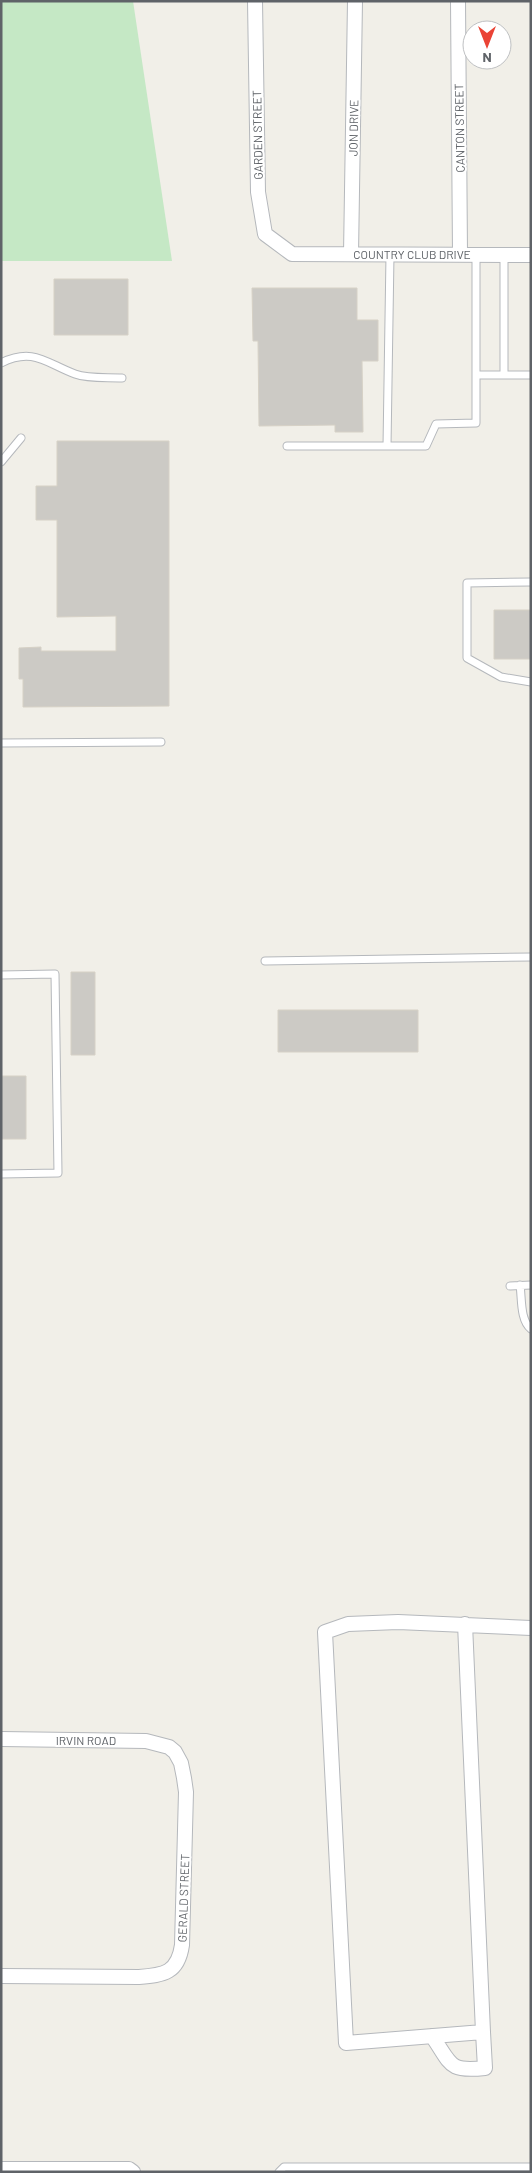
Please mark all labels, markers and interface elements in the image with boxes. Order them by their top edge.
north arrow [462,20,512,70]
text: N [482,50,492,67]
street label: CANTON STREET [451,83,467,173]
street label: GARDEN STREET [249,90,265,180]
street label: JON DRIVE [346,99,360,157]
street label: COUNTRY CLUB DRIVE [353,247,471,261]
street label: IRVIN ROAD [56,1733,116,1747]
street label: GERALD STREET [174,1853,192,1943]

